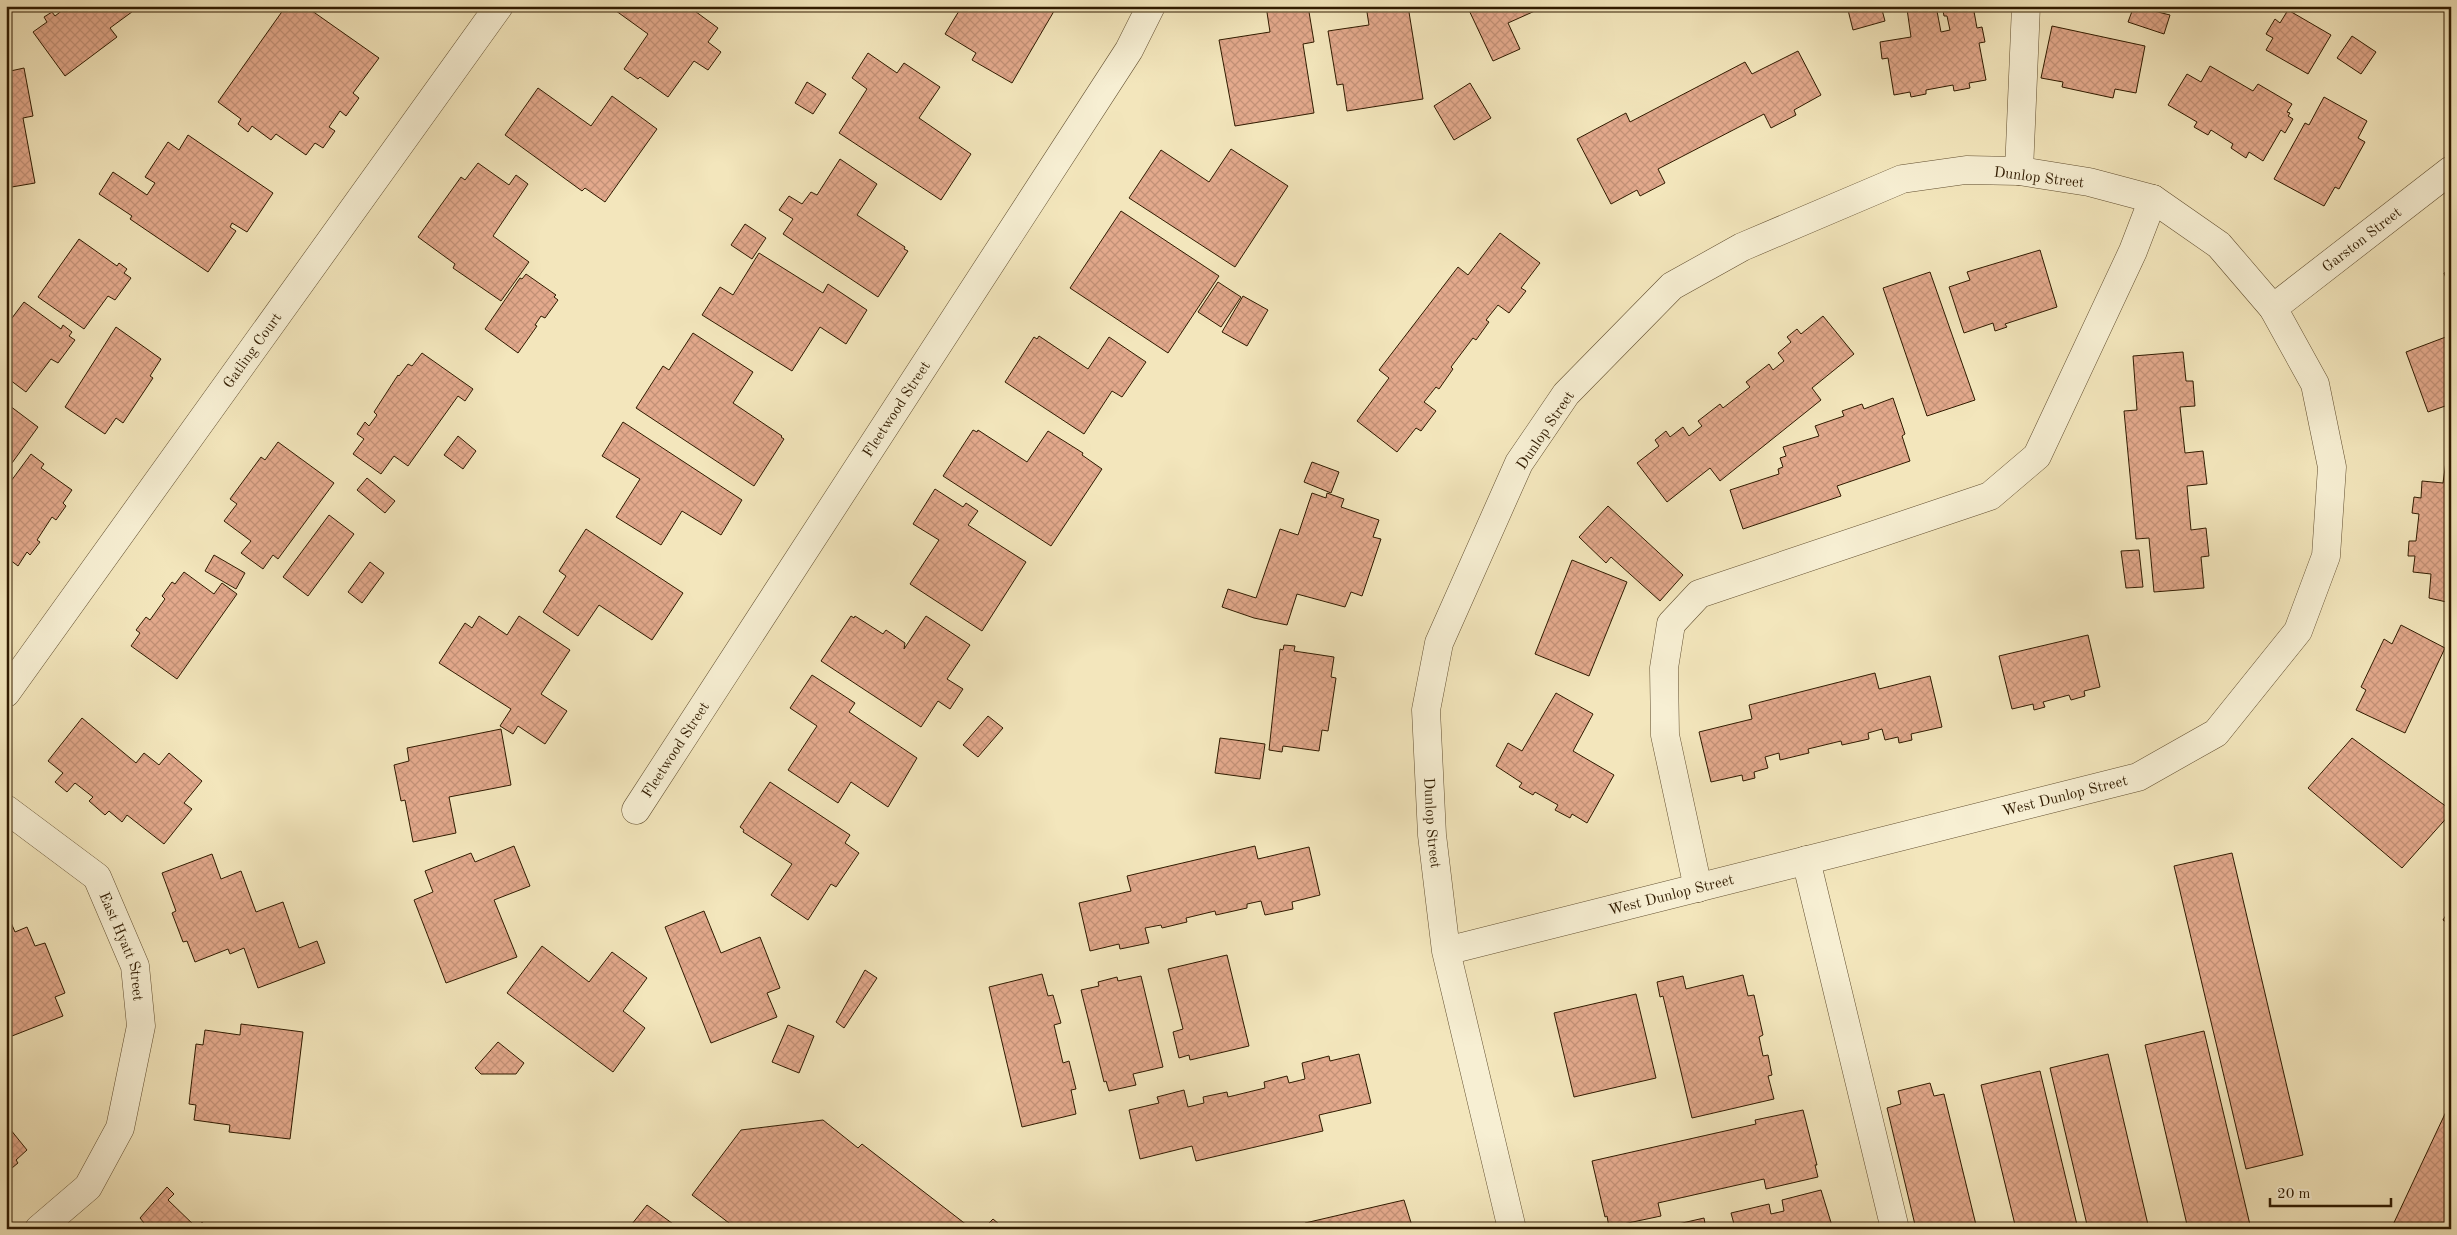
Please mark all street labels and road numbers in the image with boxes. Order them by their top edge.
street label: Dunlop Street [1993,165,2085,191]
street label: Garston Street [2320,205,2405,276]
street label: Gatling Court [221,310,285,392]
street label: Fleetwood Street [861,359,934,460]
street label: Dunlop Street [1515,389,1578,473]
street label: Fleetwood Street [640,700,713,801]
street label: West Dunlop Street [2001,774,2129,820]
street label: Dunlop Street [1420,777,1442,869]
street label: West Dunlop Street [1607,873,1736,919]
street label: East Hyatt Street [95,890,144,1002]

